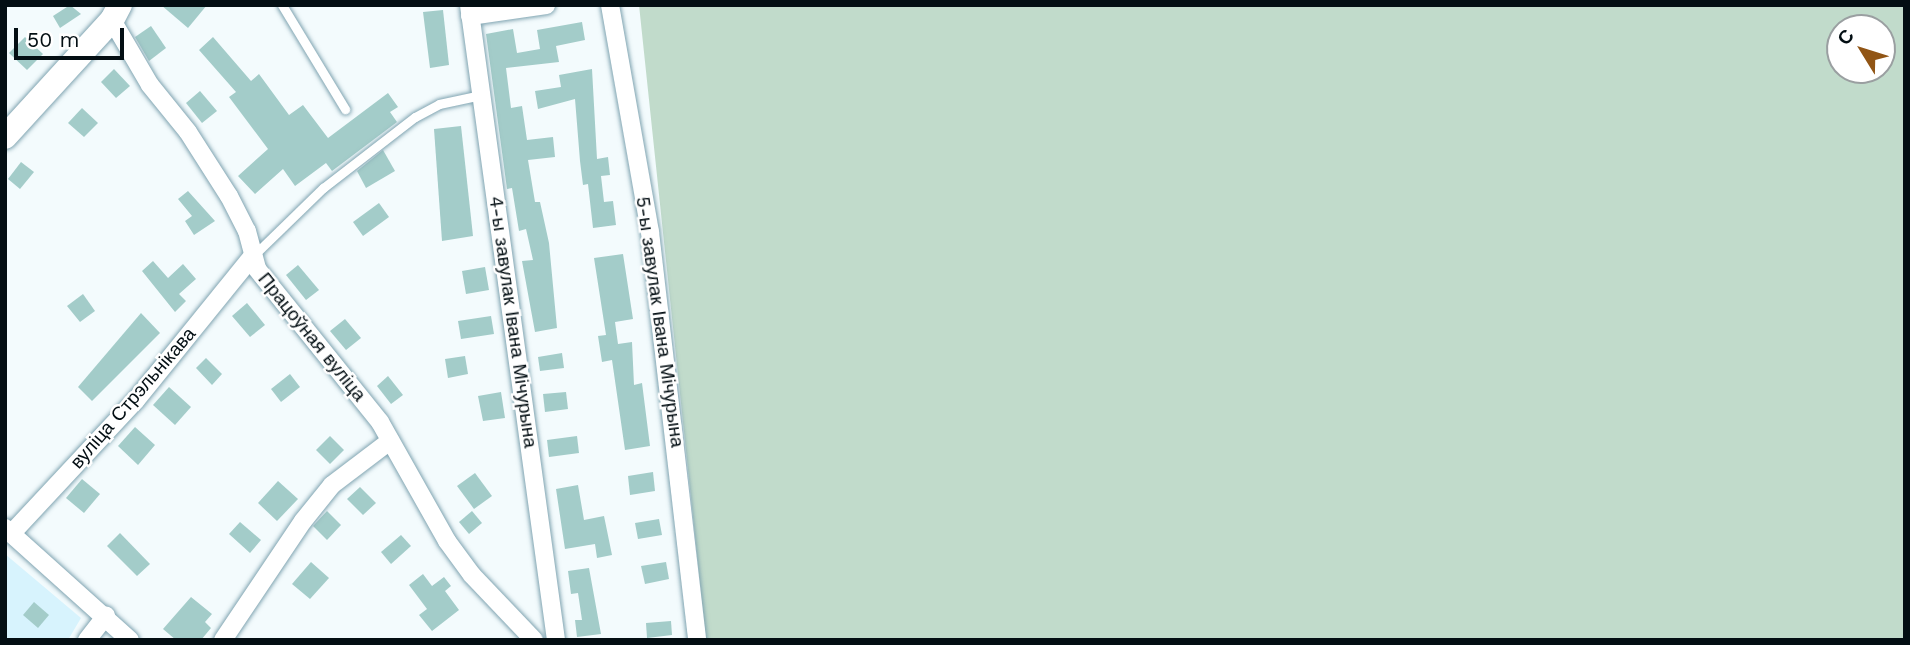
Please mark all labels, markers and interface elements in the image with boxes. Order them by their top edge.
scale bar [18,14,128,58]
north arrow [1826,14,1896,84]
text: С [1832,25,1859,49]
text: 50 m [27,27,79,52]
street label: 4-ы завулак Івана Мічурына [484,195,542,449]
street label: 5-ы завулак Івана Мічурына [631,195,689,449]
street label: Працоўная вуліца [253,268,371,406]
street label: вуліца Стрэльнікава [65,323,201,473]

